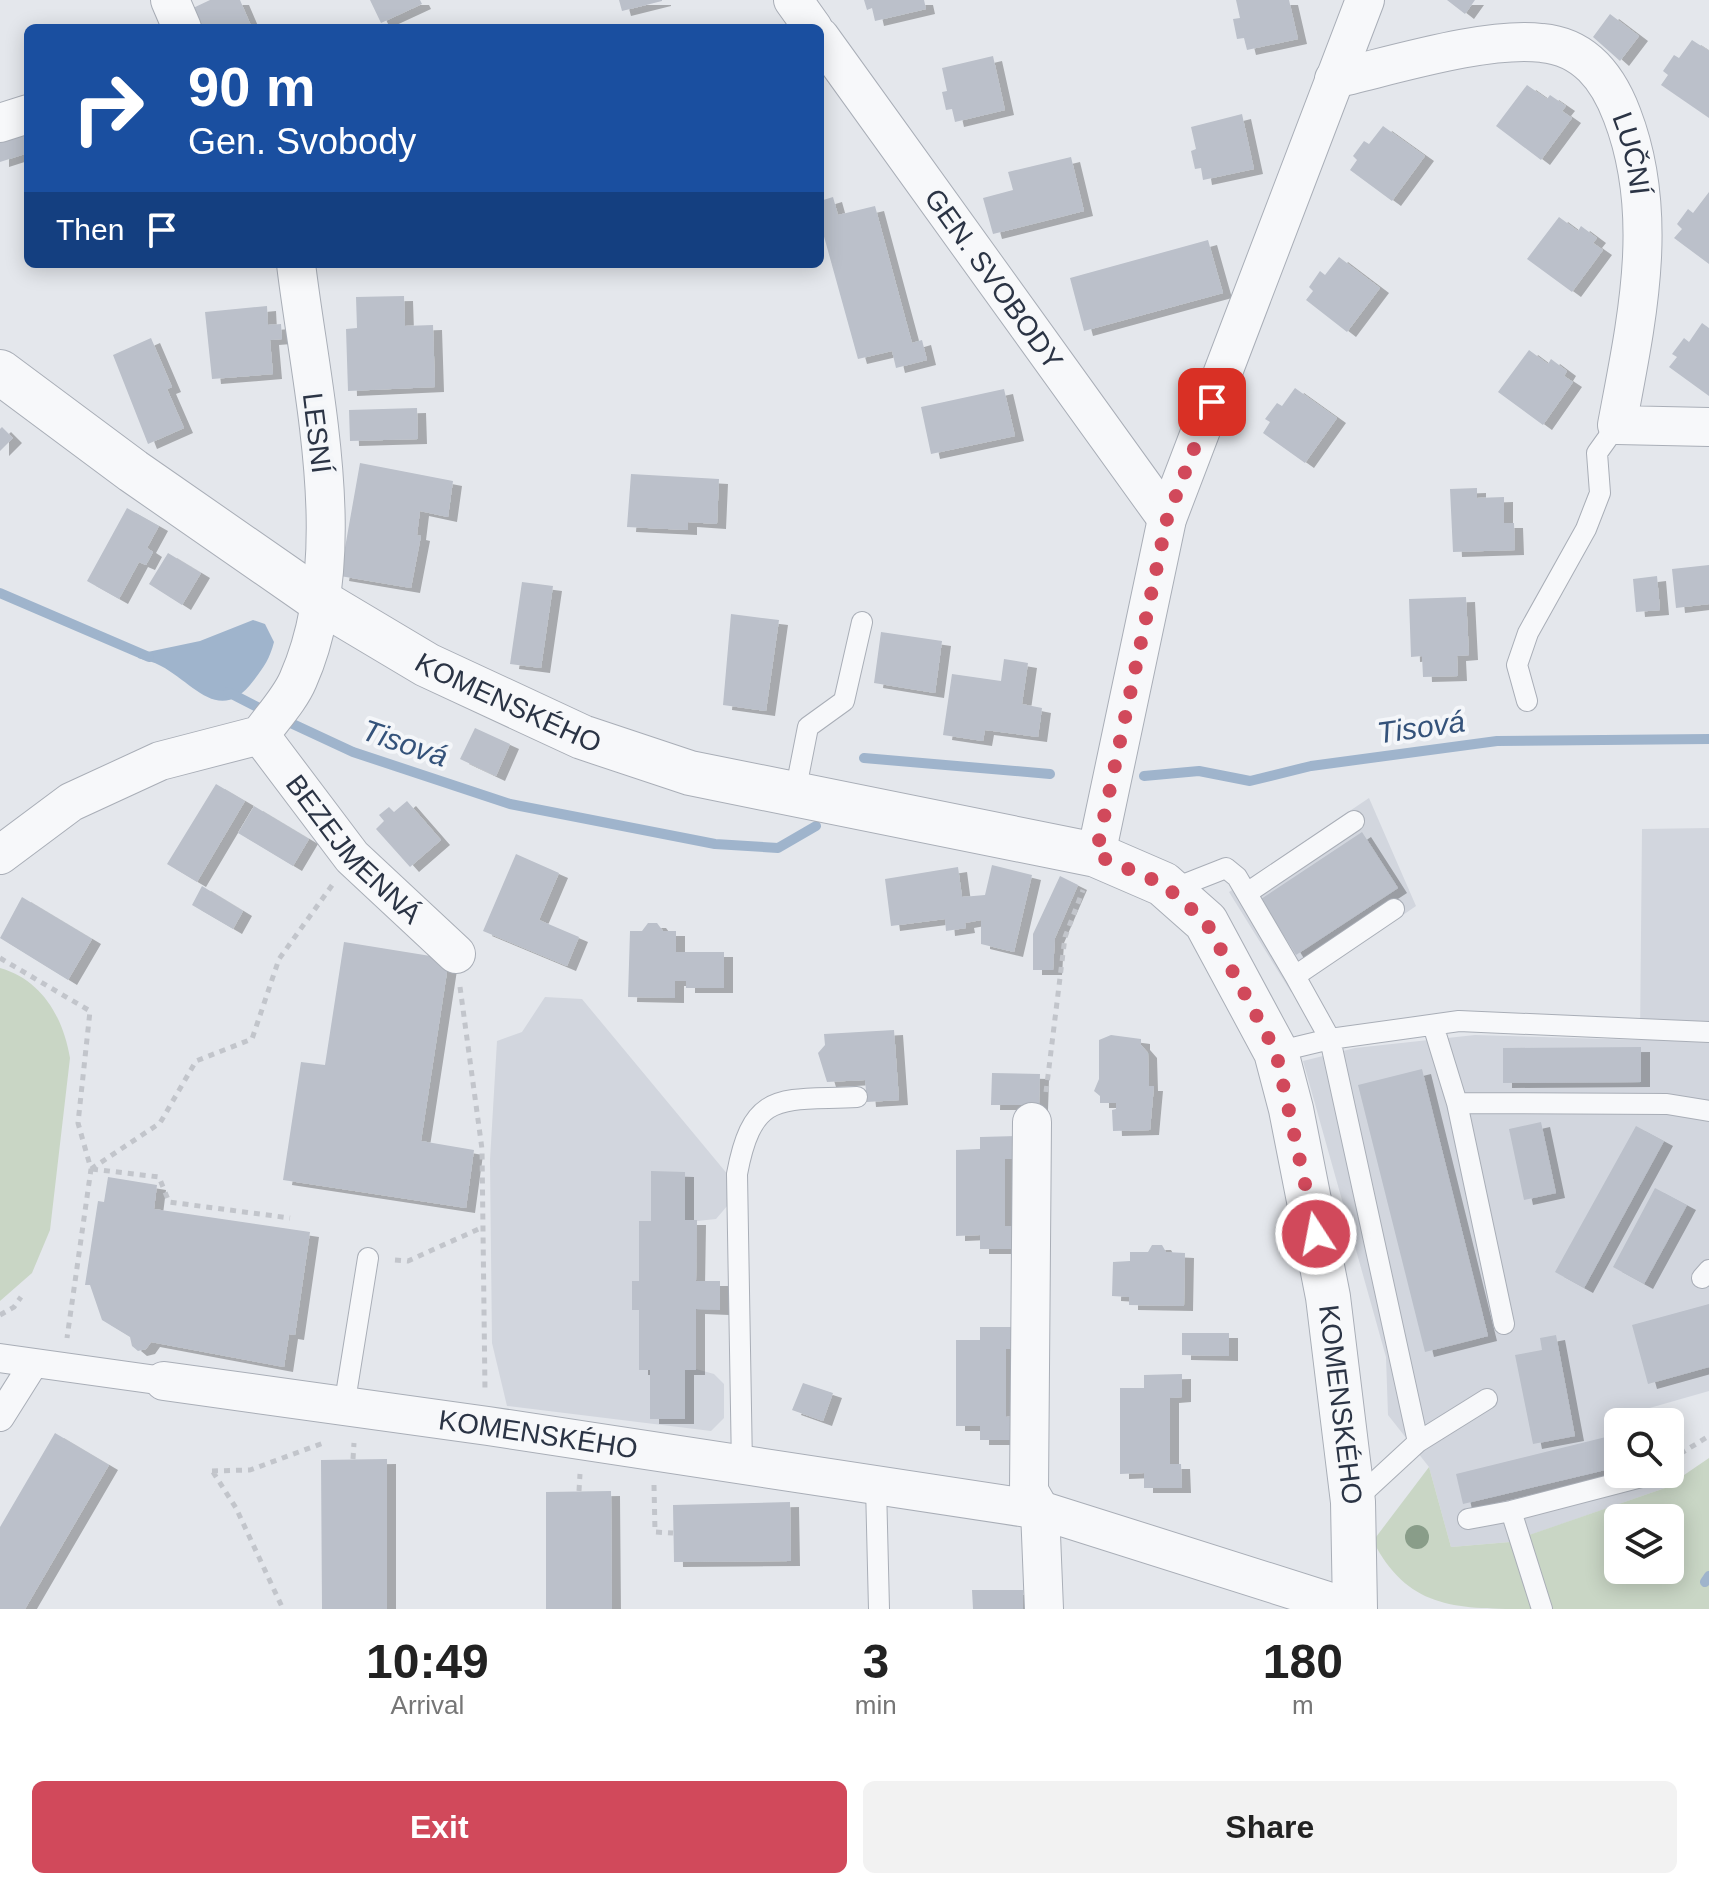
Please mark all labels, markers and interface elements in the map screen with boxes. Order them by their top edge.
text: 90 m [188,55,316,118]
icon: right [56,56,160,160]
street label: LUČNÍ [1607,108,1656,197]
text: Gen. Svobody [188,121,416,162]
street label: GEN. SVOBODY [919,183,1070,375]
icon: arrive [140,208,184,252]
text: Then [56,213,124,246]
pin [1178,368,1246,436]
icon: arrive [1190,380,1234,424]
street label: LESNÍ [297,391,337,475]
street label: KOMENSKÉHO [410,646,605,758]
water label: Tisová [1375,705,1467,749]
water label: Tisová [358,713,452,773]
street label: BEZEJMENNÁ [280,769,428,930]
position arrow [1274,1192,1358,1276]
street label: KOMENSKÉHO [1314,1303,1369,1506]
street label: KOMENSKÉHO [437,1404,640,1464]
map controls [1604,1408,1684,1584]
button: search [1604,1408,1684,1488]
button: layers [1604,1504,1684,1584]
text: 10:49 [366,1635,489,1688]
text: 3 [862,1635,889,1688]
text: 180 [1263,1635,1343,1688]
text: Arrival [391,1690,464,1720]
text: min [855,1690,897,1720]
text: m [1292,1690,1314,1720]
button: Exit [32,1781,847,1873]
button: Share [863,1781,1677,1873]

